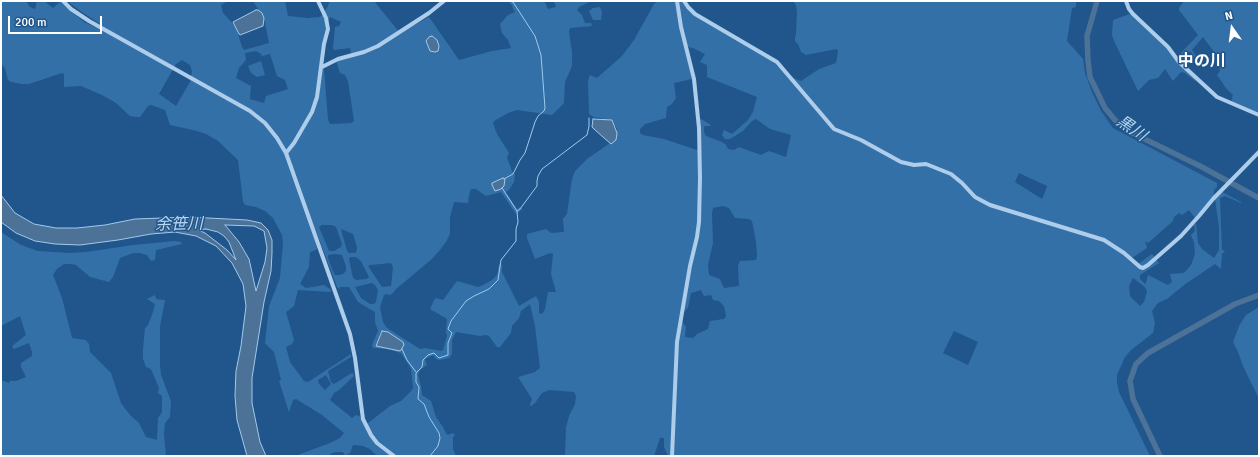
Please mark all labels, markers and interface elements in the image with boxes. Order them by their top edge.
scale bar [10,8,104,34]
north arrow [1212,8,1252,48]
text: N [1224,9,1234,23]
text: 200 m [15,15,47,30]
district label: 中の川 [1178,52,1226,72]
water label: 黒川 [1112,112,1150,146]
water label: 余笹川 [155,215,203,235]

